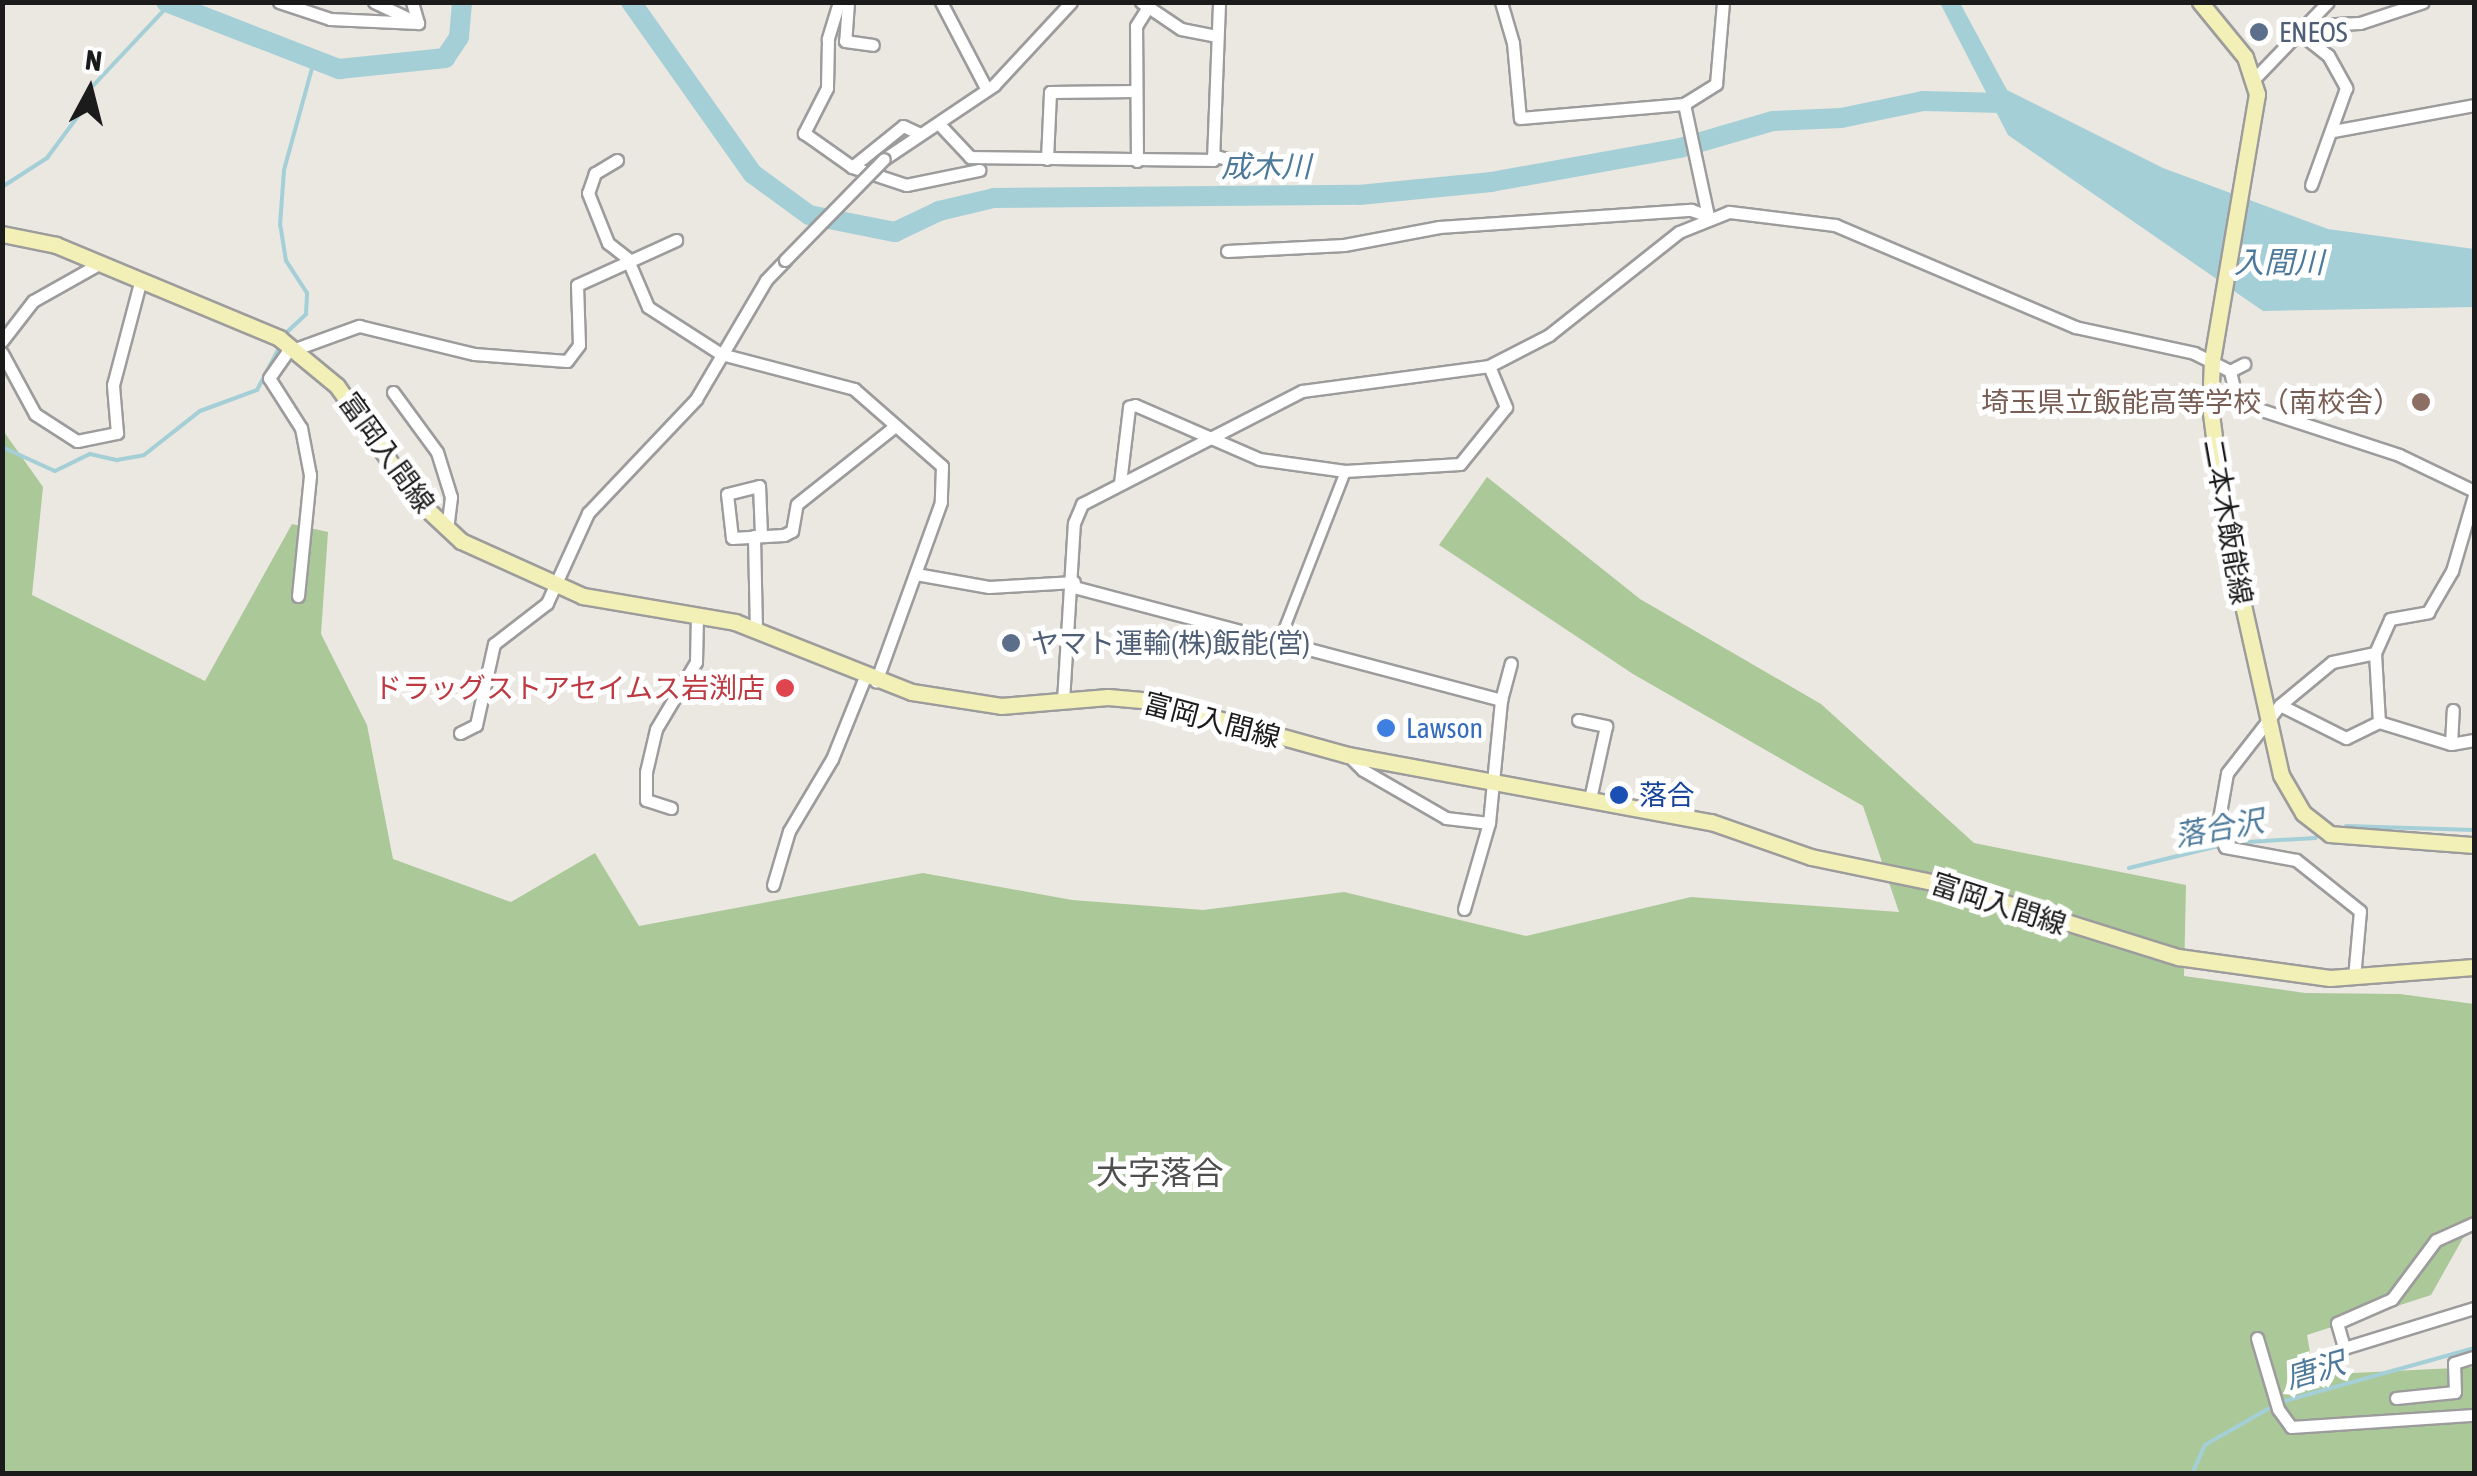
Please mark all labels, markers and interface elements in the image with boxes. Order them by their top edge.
place label: ENEOS [2279,15,2347,49]
marker: ENEOS [2248,21,2270,43]
north arrow [40,40,140,140]
text: N [84,43,104,77]
water label: 成木川 [1221,148,1311,184]
water label: 入間川 [2234,244,2324,280]
place label: 埼玉県立飯能高等学校（南校舎） [1981,385,2401,419]
street label: 富岡入間線 [332,386,442,520]
marker: 埼玉県立飯能高等学校（南校舎） [2410,391,2432,413]
street label: 二本木飯能線 [2197,436,2259,608]
place label: ヤマト運輸(株)飯能(営) [1031,626,1310,660]
marker: ヤマト運輸(株)飯能(営) [1000,632,1022,654]
place label: ドラッグストアセイムス岩渕店 [373,671,765,705]
marker: ドラッグストアセイムス岩渕店 [774,677,796,699]
street label: 富岡入間線 [1140,686,1284,754]
place label: Lawson [1406,711,1483,745]
marker: Lawson [1375,717,1397,739]
place label: 落合 [1639,778,1695,812]
marker: 落合 [1608,784,1630,806]
water label: 落合沢 [2172,802,2266,854]
street label: 富岡入間線 [1927,866,2071,942]
district label: 大字落合 [1096,1154,1224,1192]
water label: 唐沢 [2281,1344,2349,1396]

